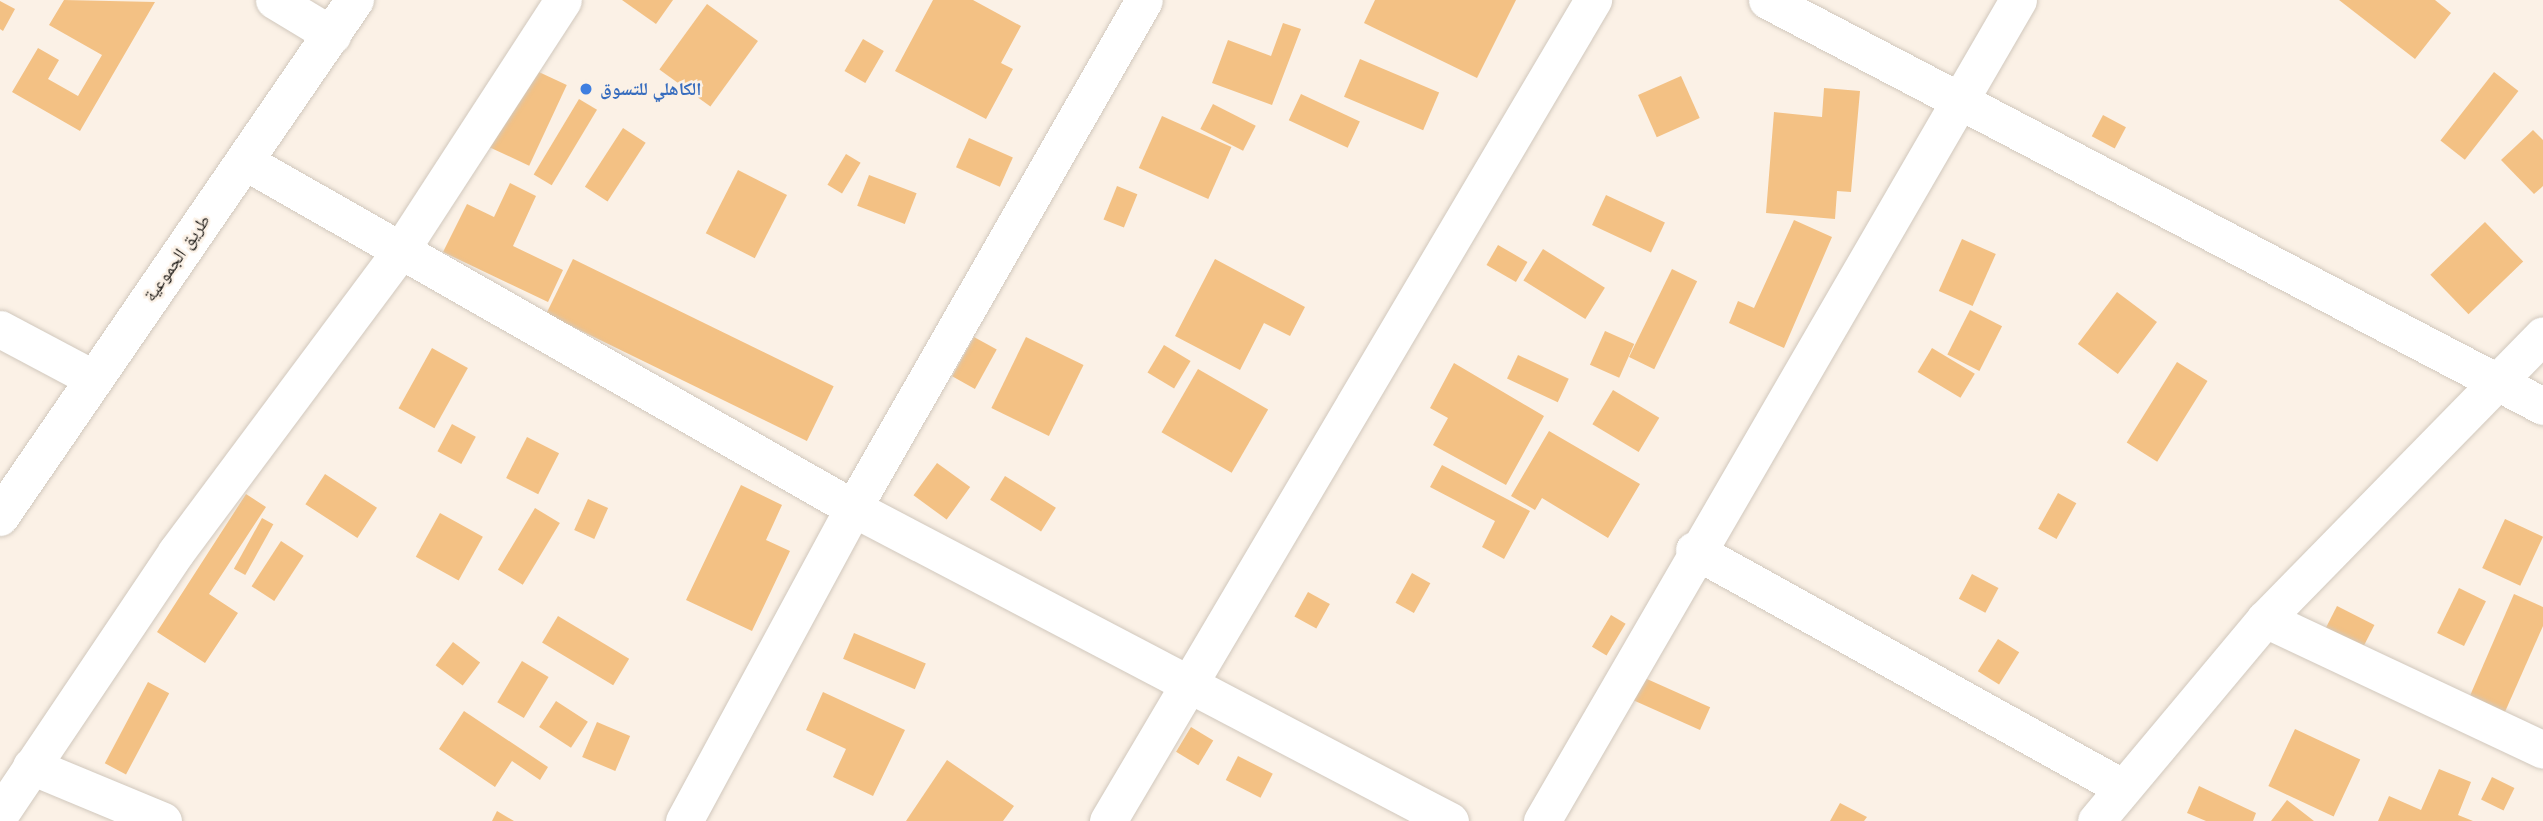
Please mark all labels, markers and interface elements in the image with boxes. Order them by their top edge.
place label: الكاهلي للتسوق [600,78,701,100]
marker: الكاهلي للتسوق [578,81,594,97]
street label: طريق الجموعية [139,210,215,306]

